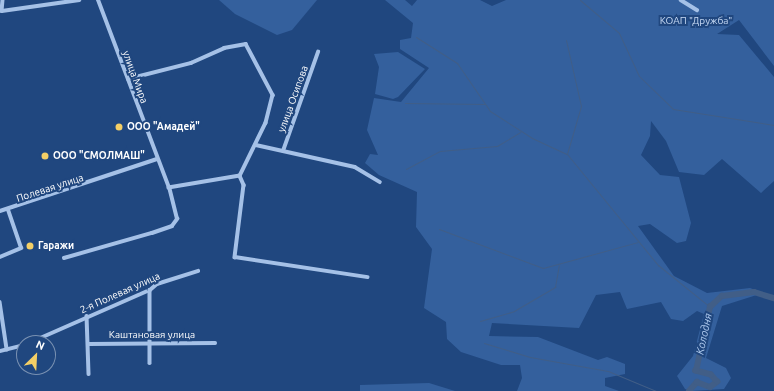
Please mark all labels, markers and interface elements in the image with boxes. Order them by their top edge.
park label: КОАП "Дружба" [660,15,732,27]
street label: улица Мира [120,49,150,105]
street label: улица Осипова [275,64,311,134]
place label: ООО "Амадей" [127,121,200,133]
marker: ООО "Амадей" [114,122,124,132]
place label: ООО "СМОЛМАШ" [53,150,145,162]
marker: ООО "СМОЛМАШ" [40,151,50,161]
street label: Полевая улица [15,172,85,204]
place label: Гаражи [38,240,74,252]
marker: Гаражи [25,241,35,251]
street label: 2-я Полевая улица [78,270,162,316]
water label: Колодня [693,312,715,356]
street label: Каштановая улица [109,329,195,341]
north arrow [16,335,56,375]
text: N [34,338,47,352]

